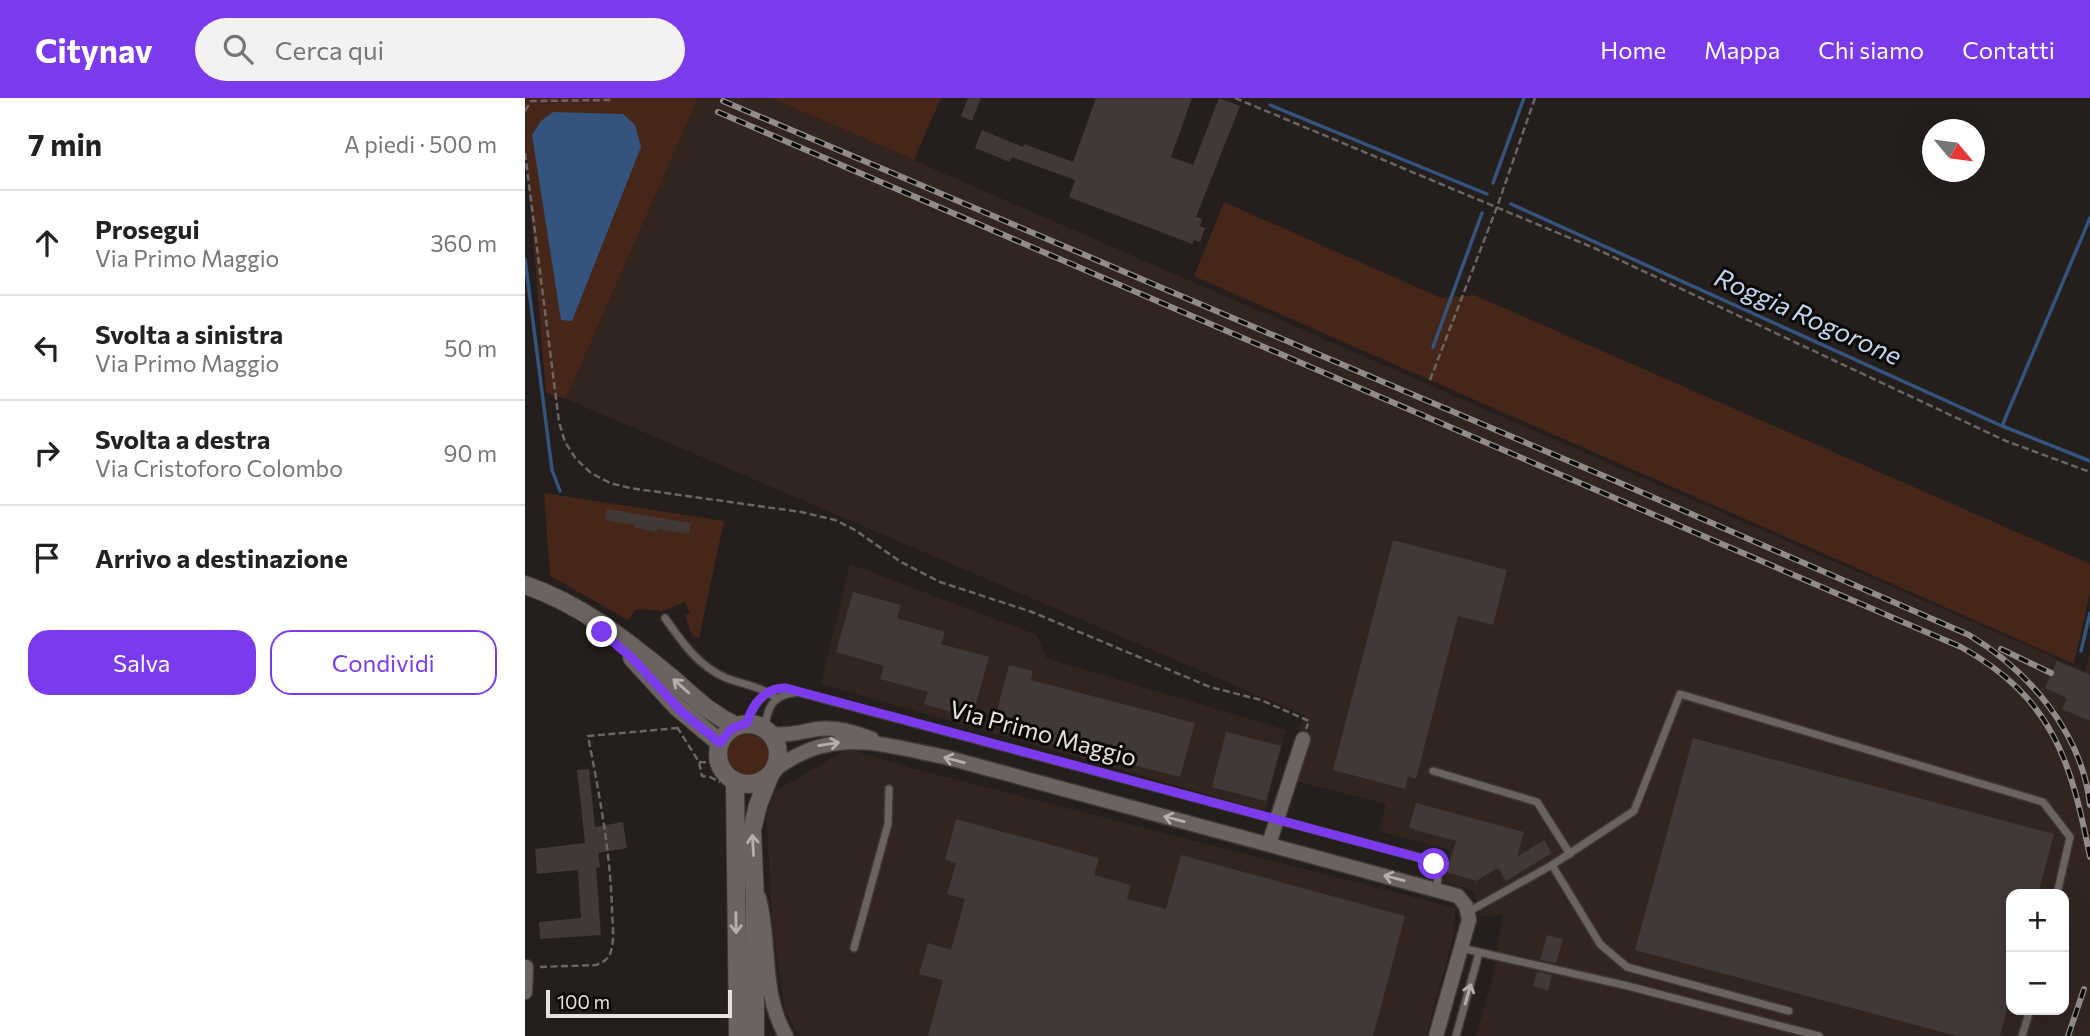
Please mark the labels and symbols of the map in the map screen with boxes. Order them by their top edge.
north arrow [1922,119,1985,182]
water label: Roggia Rogorone [1710,261,1907,371]
route end [586,616,617,647]
one-way arrow [673,678,690,695]
street label: Via Primo Maggio [947,694,1140,771]
one-way arrow [817,737,840,750]
one-way arrow [943,753,966,766]
one-way arrow [1163,811,1185,824]
one-way arrow [746,834,759,857]
route start [1418,848,1449,879]
one-way arrow [1383,870,1405,883]
one-way arrow [729,911,743,934]
one-way arrow [1462,983,1475,1005]
scale bar [546,987,731,1019]

